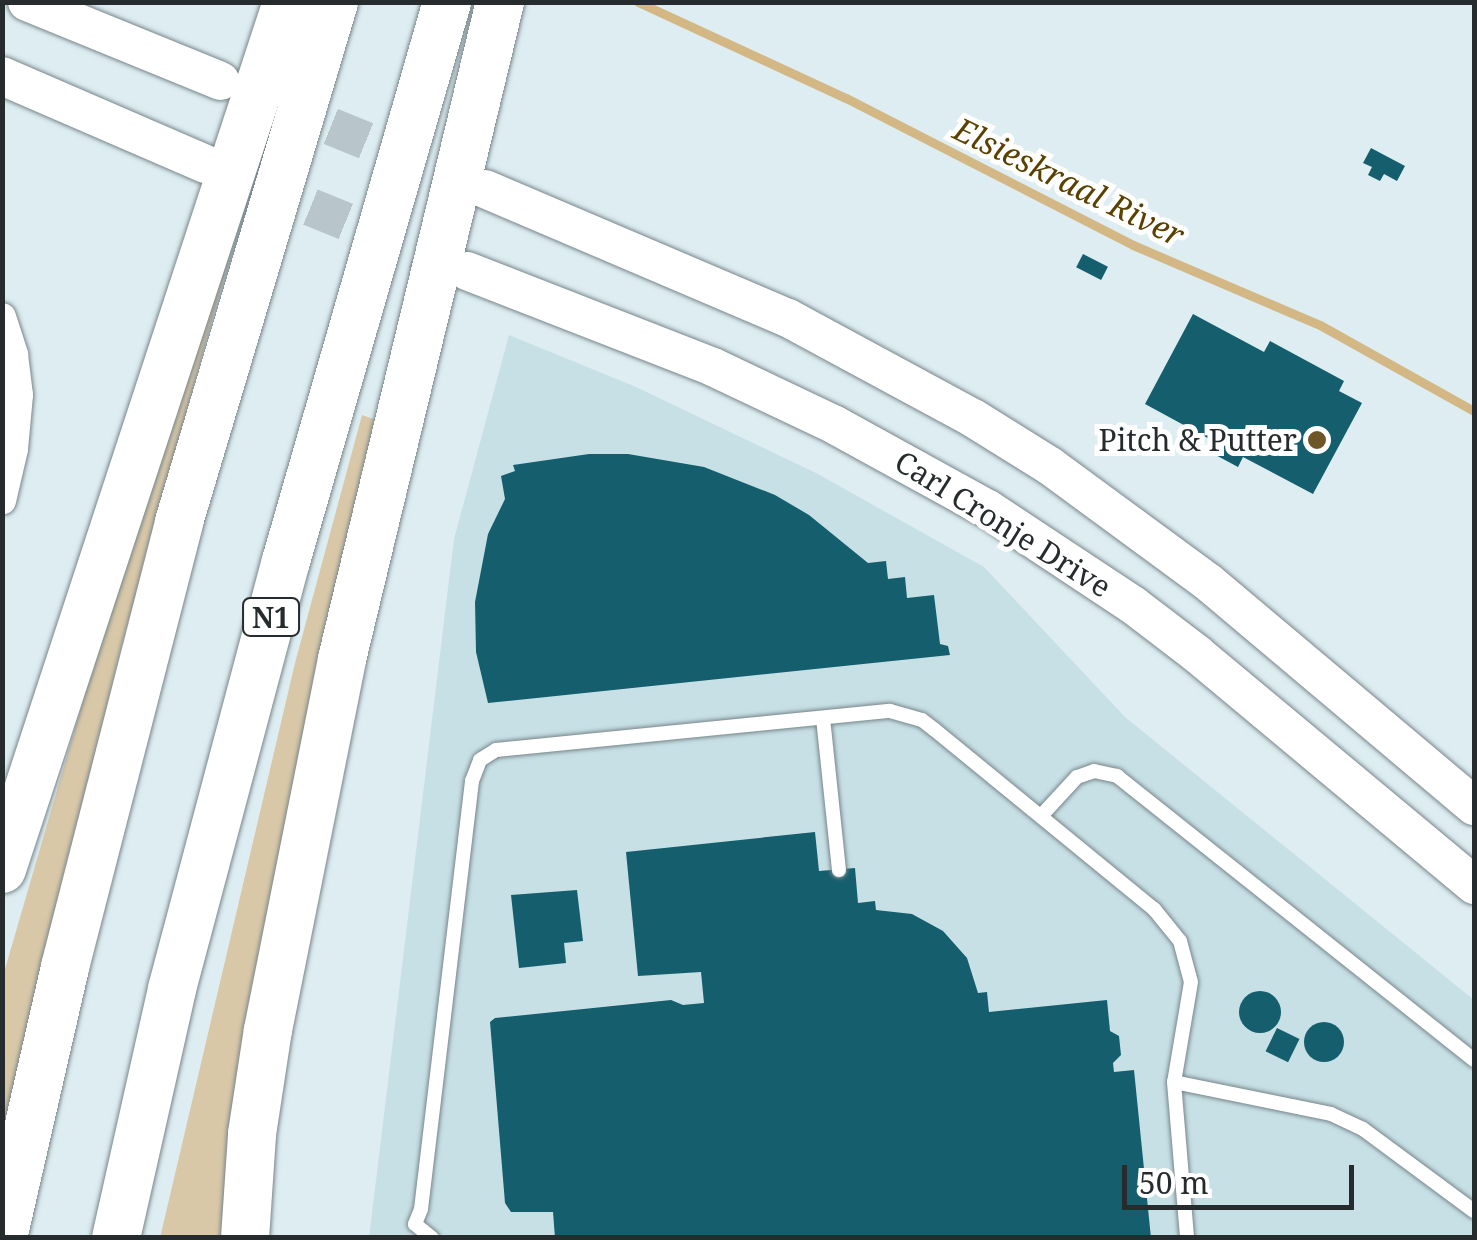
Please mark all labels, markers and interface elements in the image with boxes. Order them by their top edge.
water label: Elsieskraal River [948,110,1190,254]
place label: Pitch & Putter [1099,422,1297,458]
marker: Pitch & Putter [1306,429,1328,451]
street label: Carl Cronje Drive [888,443,1118,605]
road number: N1 [241,594,301,640]
scale bar [1127,1145,1360,1207]
text: 50 m [1139,1162,1209,1203]

